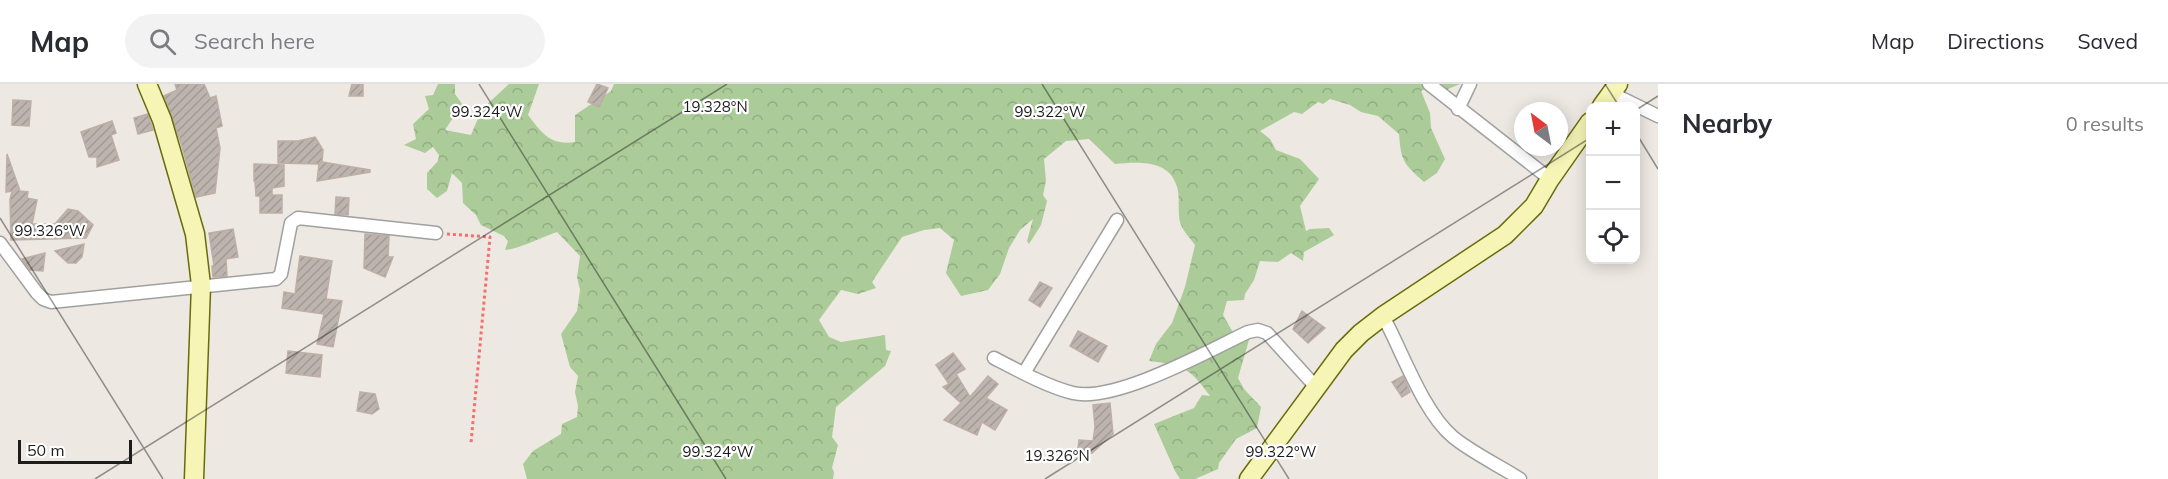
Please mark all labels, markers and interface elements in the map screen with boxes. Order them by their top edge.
search box [125,14,545,68]
text: Map [30,24,89,59]
icon: search [146,25,179,58]
text: Search here [194,27,315,55]
text: Map [1871,28,1914,54]
text: Directions [1947,28,2044,54]
text: Saved [2077,28,2138,54]
text: 19.328°N [682,97,748,116]
text: 99.324°W [452,102,523,121]
text: 99.322°W [1015,102,1086,121]
north arrow [1514,102,1568,156]
map controls [1586,102,1640,264]
button: + [1586,102,1640,156]
text: Nearby [1682,107,1772,140]
text: 0 results [2066,111,2144,136]
button: − [1586,156,1640,210]
button: locate [1586,210,1640,264]
text: 99.326°W [15,221,86,240]
scale bar [18,437,132,464]
text: 50 m [27,440,64,460]
text: 99.324°W [683,442,754,461]
text: 99.322°W [1246,442,1317,461]
text: 19.326°N [1024,446,1090,465]

